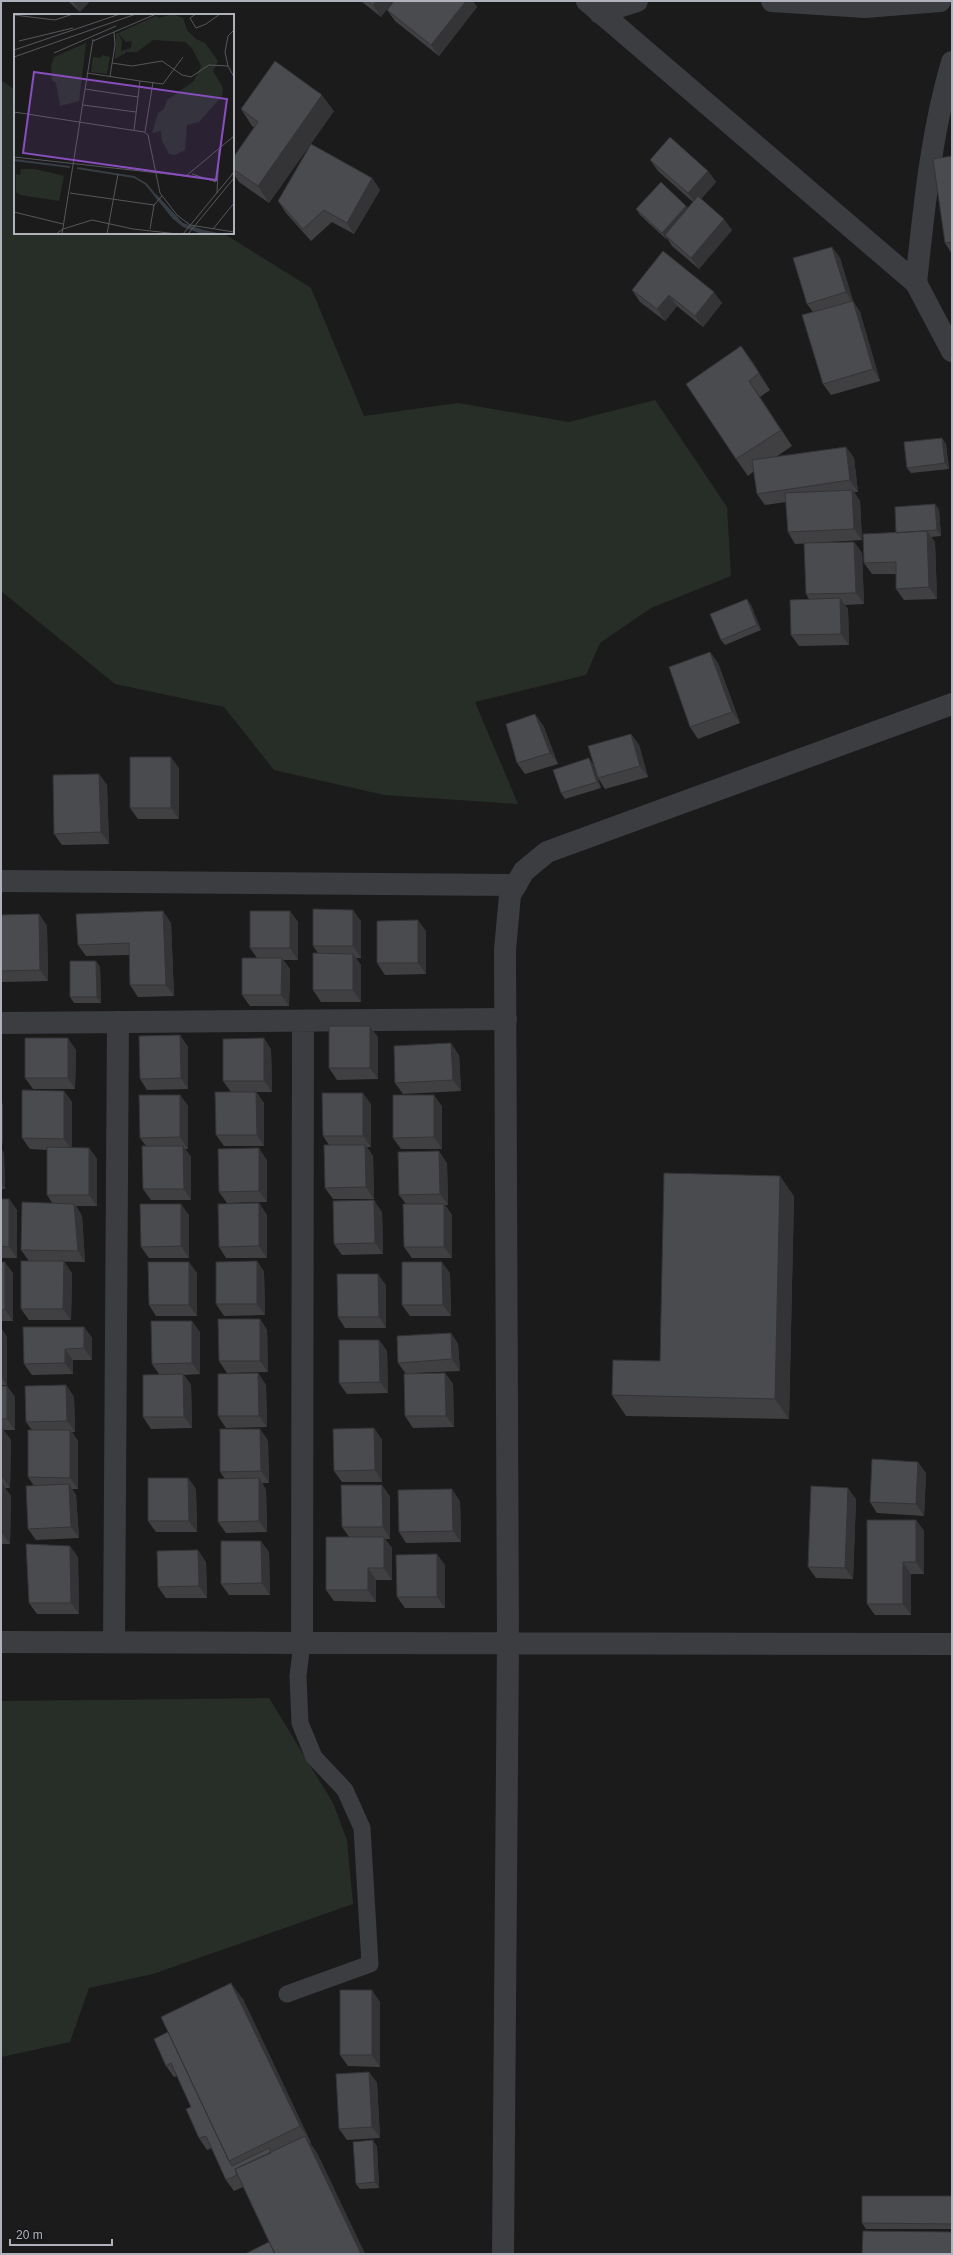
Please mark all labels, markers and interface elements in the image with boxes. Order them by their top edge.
inset map [14,14,234,234]
scale bar [10,2221,112,2247]
text: 20 m [16,2228,43,2242]

